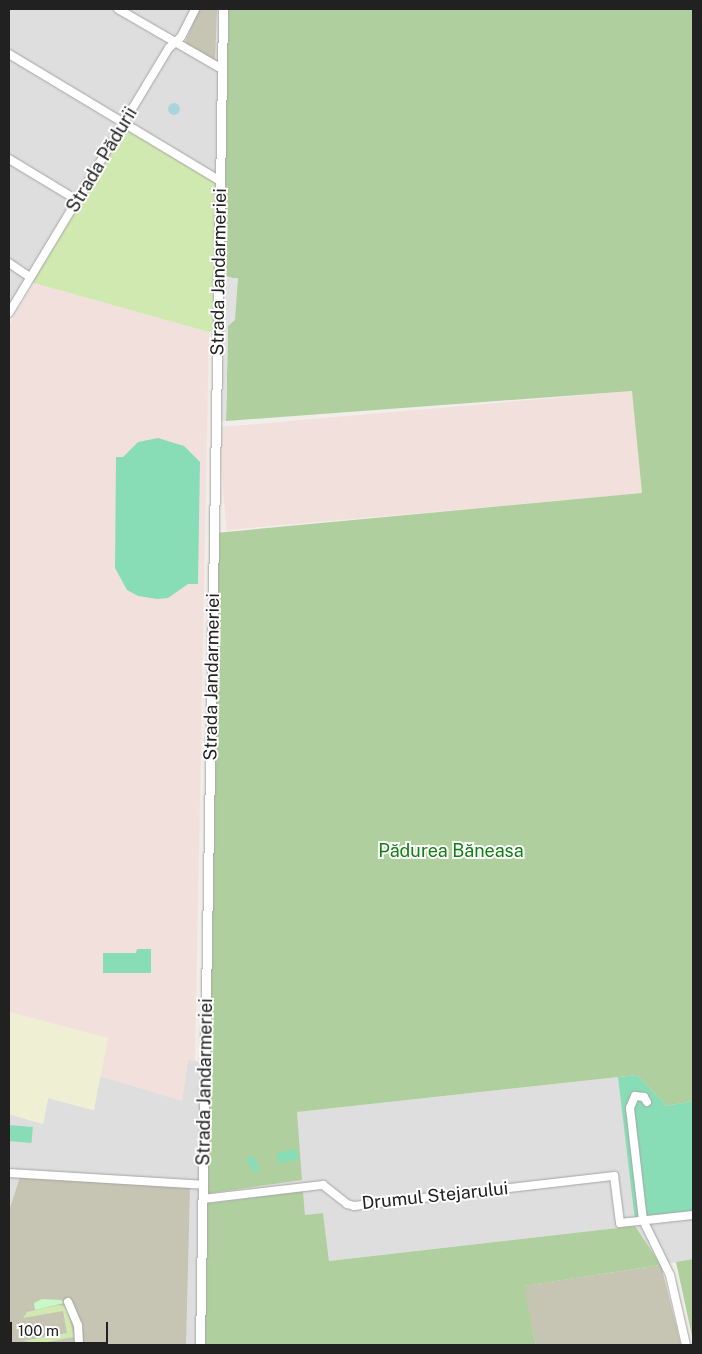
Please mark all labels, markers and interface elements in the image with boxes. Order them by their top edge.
street label: Strada Pădurii [62,103,142,217]
street label: Strada Jandarmeriei [207,188,231,356]
street label: Strada Jandarmeriei [200,593,224,761]
park label: Pădurea Băneasa [378,840,524,862]
street label: Strada Jandarmeriei [193,998,217,1166]
street label: Drumul Stejarului [361,1178,509,1214]
scale bar [12,1312,110,1344]
text: 100 m [18,1322,59,1339]

